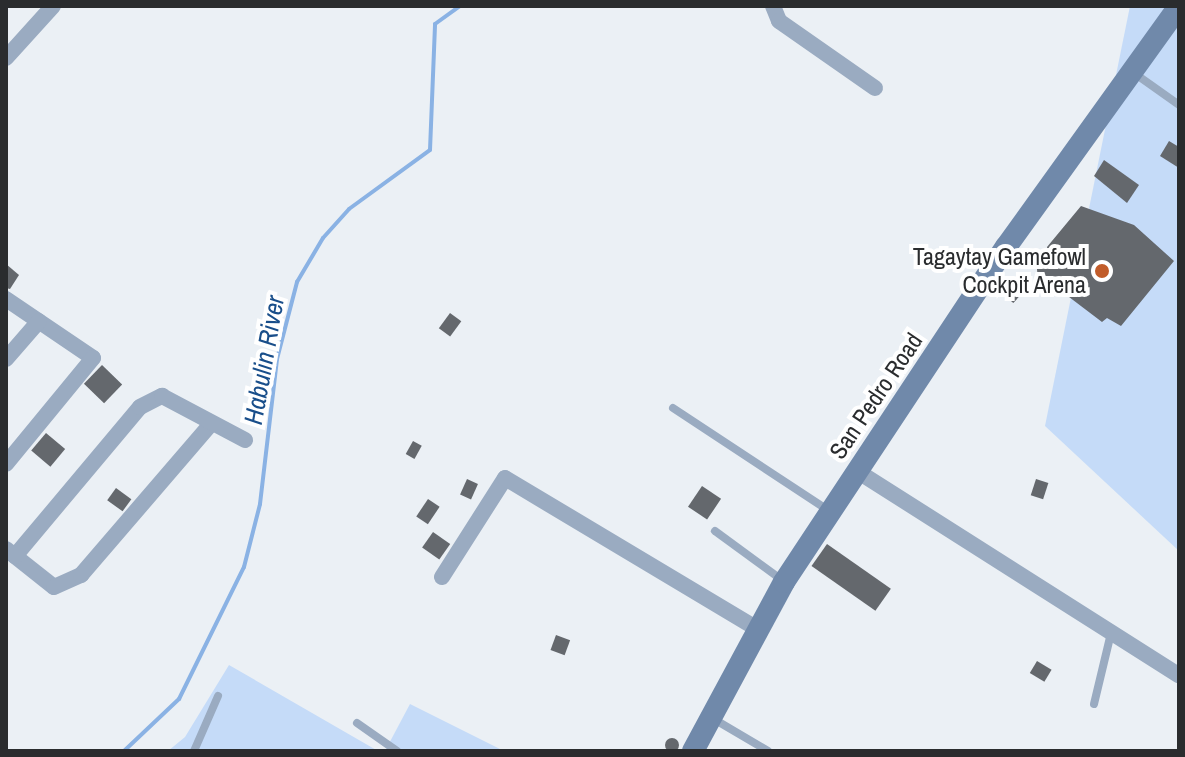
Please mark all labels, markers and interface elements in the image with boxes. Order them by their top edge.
place label: Tagaytay Gamefowl Cockpit Arena [913,243,1086,299]
marker: Tagaytay Gamefowl Cockpit Arena [1093,262,1111,280]
water label: Habulin River [237,293,291,427]
street label: San Pedro Road [823,328,929,464]

